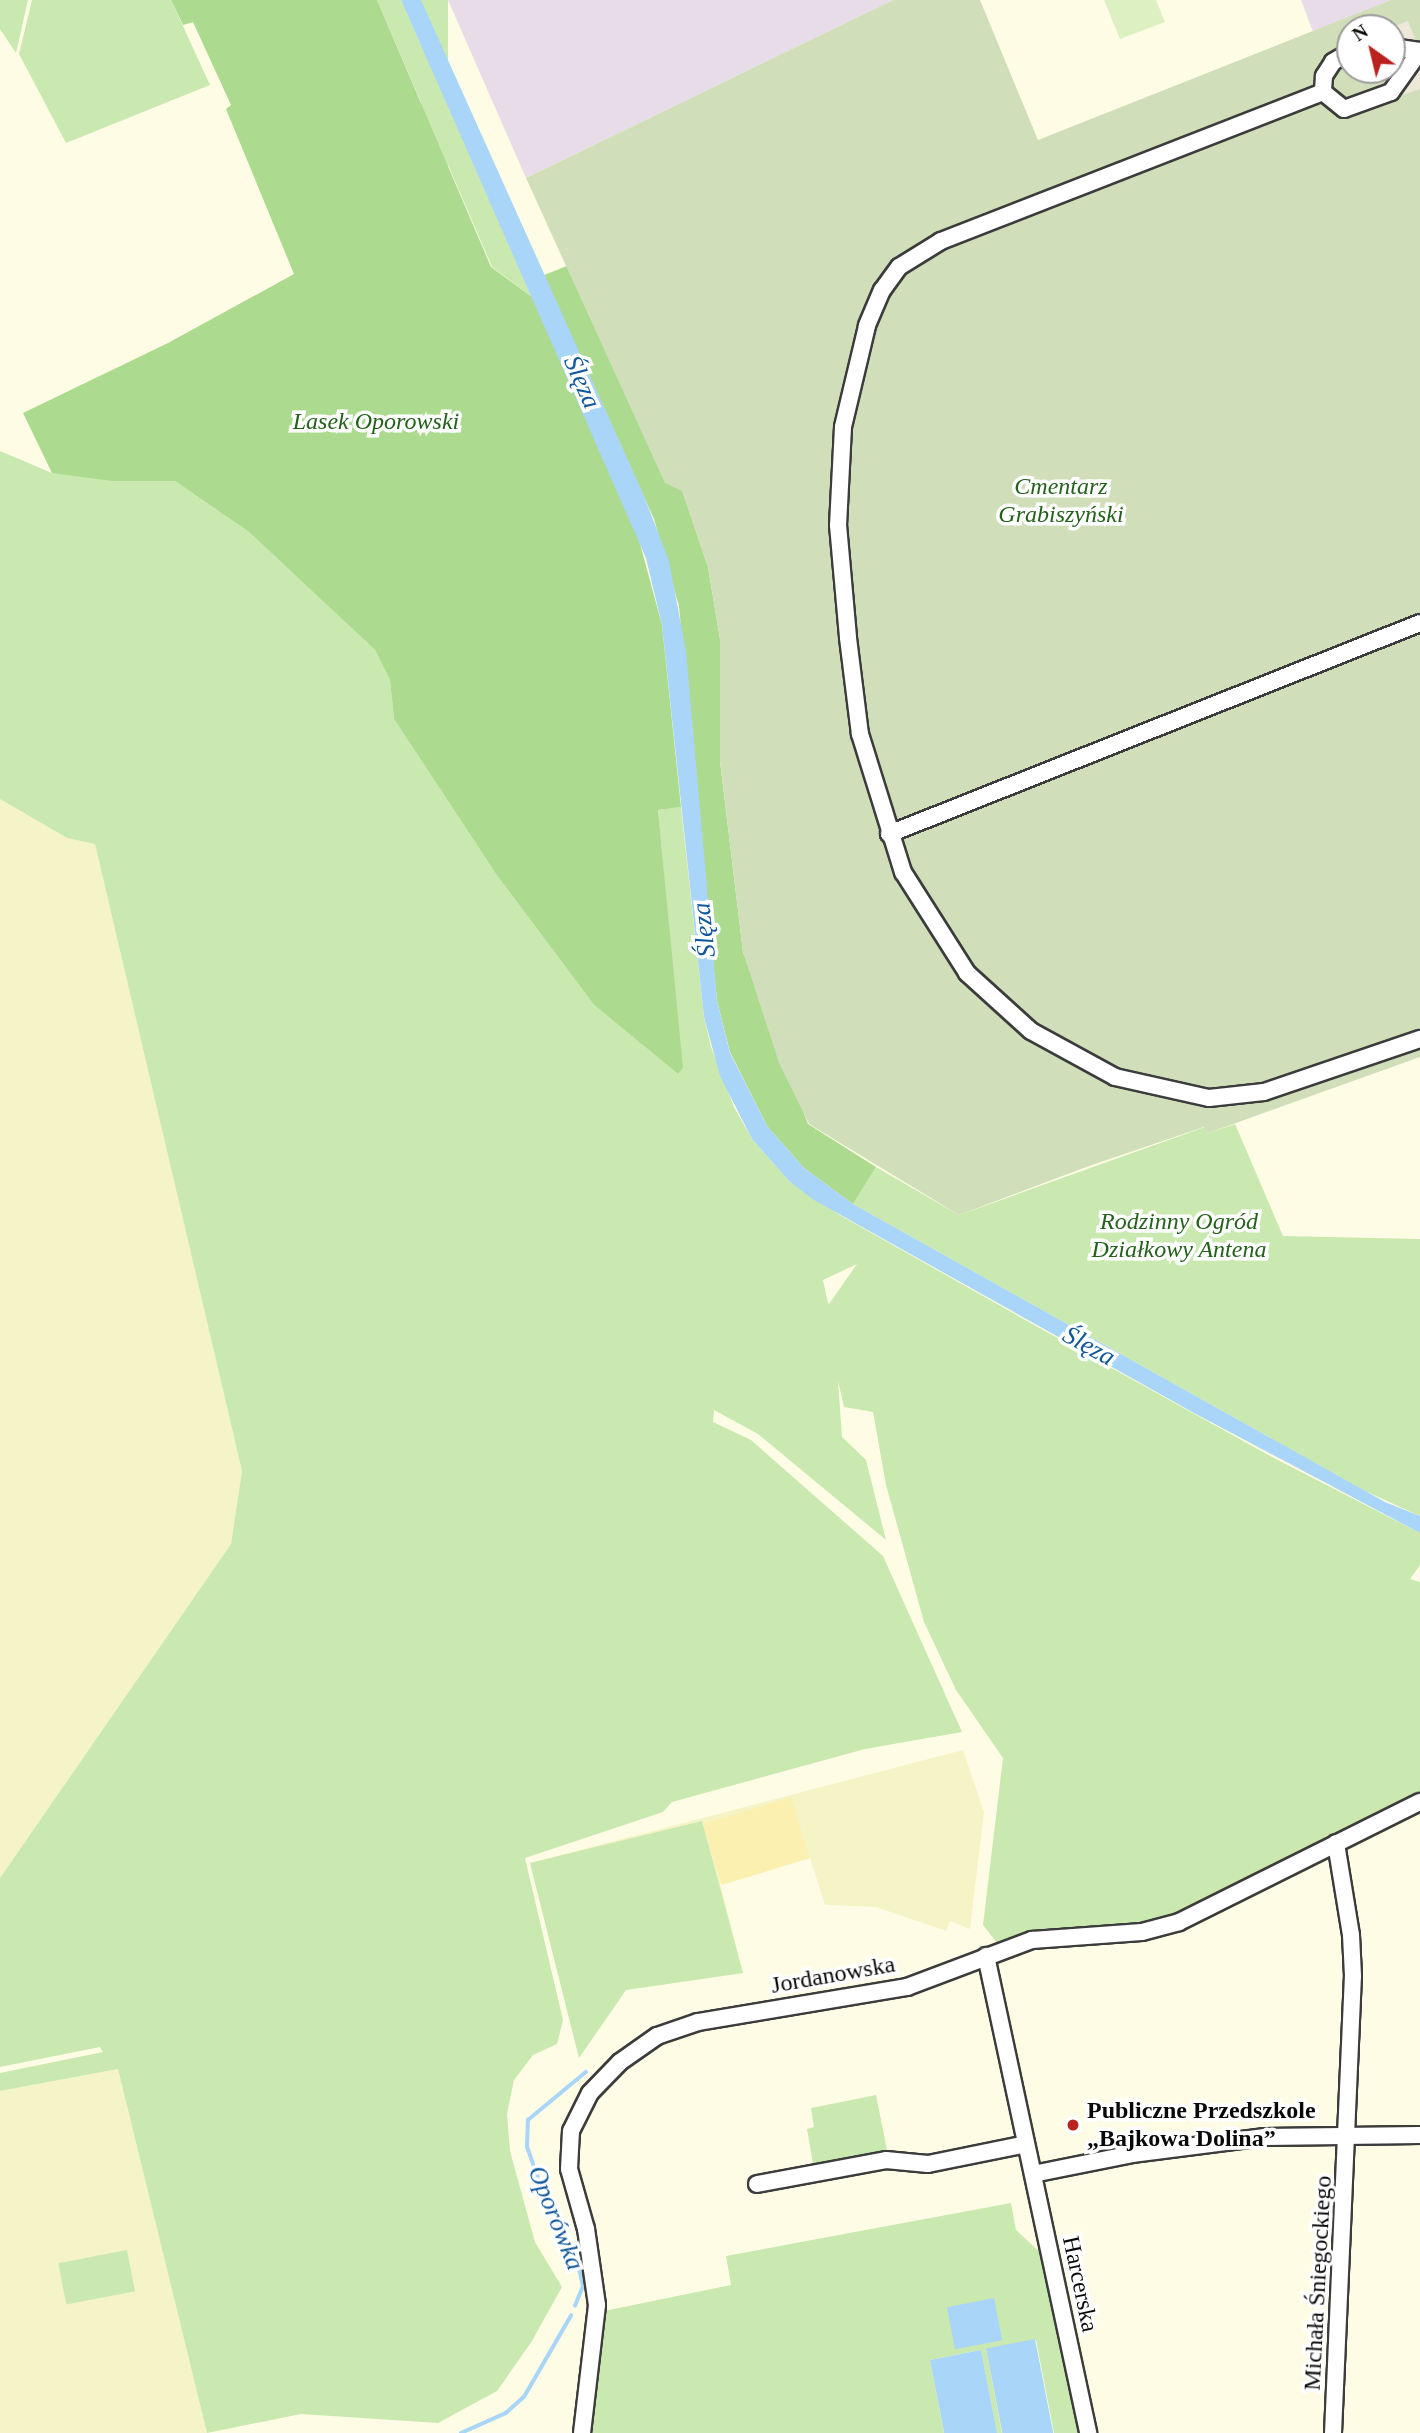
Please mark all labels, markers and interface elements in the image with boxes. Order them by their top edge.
north arrow [1336,14,1406,84]
text: N [1349,20,1372,45]
water label: Ślęza [557,351,607,413]
park label: Lasek Oporowski [293,408,459,436]
park label: Cmentarz Grabiszyński [998,473,1124,529]
water label: Ślęza [686,901,722,959]
park label: Rodzinny Ogród Działkowy Antena [1091,1208,1267,1264]
water label: Ślęza [1057,1319,1121,1373]
street label: Jordanowska [769,1950,897,2000]
place label: Publiczne Przedszkole „Bajkowa Dolina” [1087,2097,1316,2153]
marker: Publiczne Przedszkole „Bajkowa Dolina” [1065,2117,1081,2133]
water label: Oporówka [521,2161,591,2275]
street label: Michała Śniegockiego [1298,2175,1338,2391]
street label: Harcerska [1056,2233,1104,2335]

